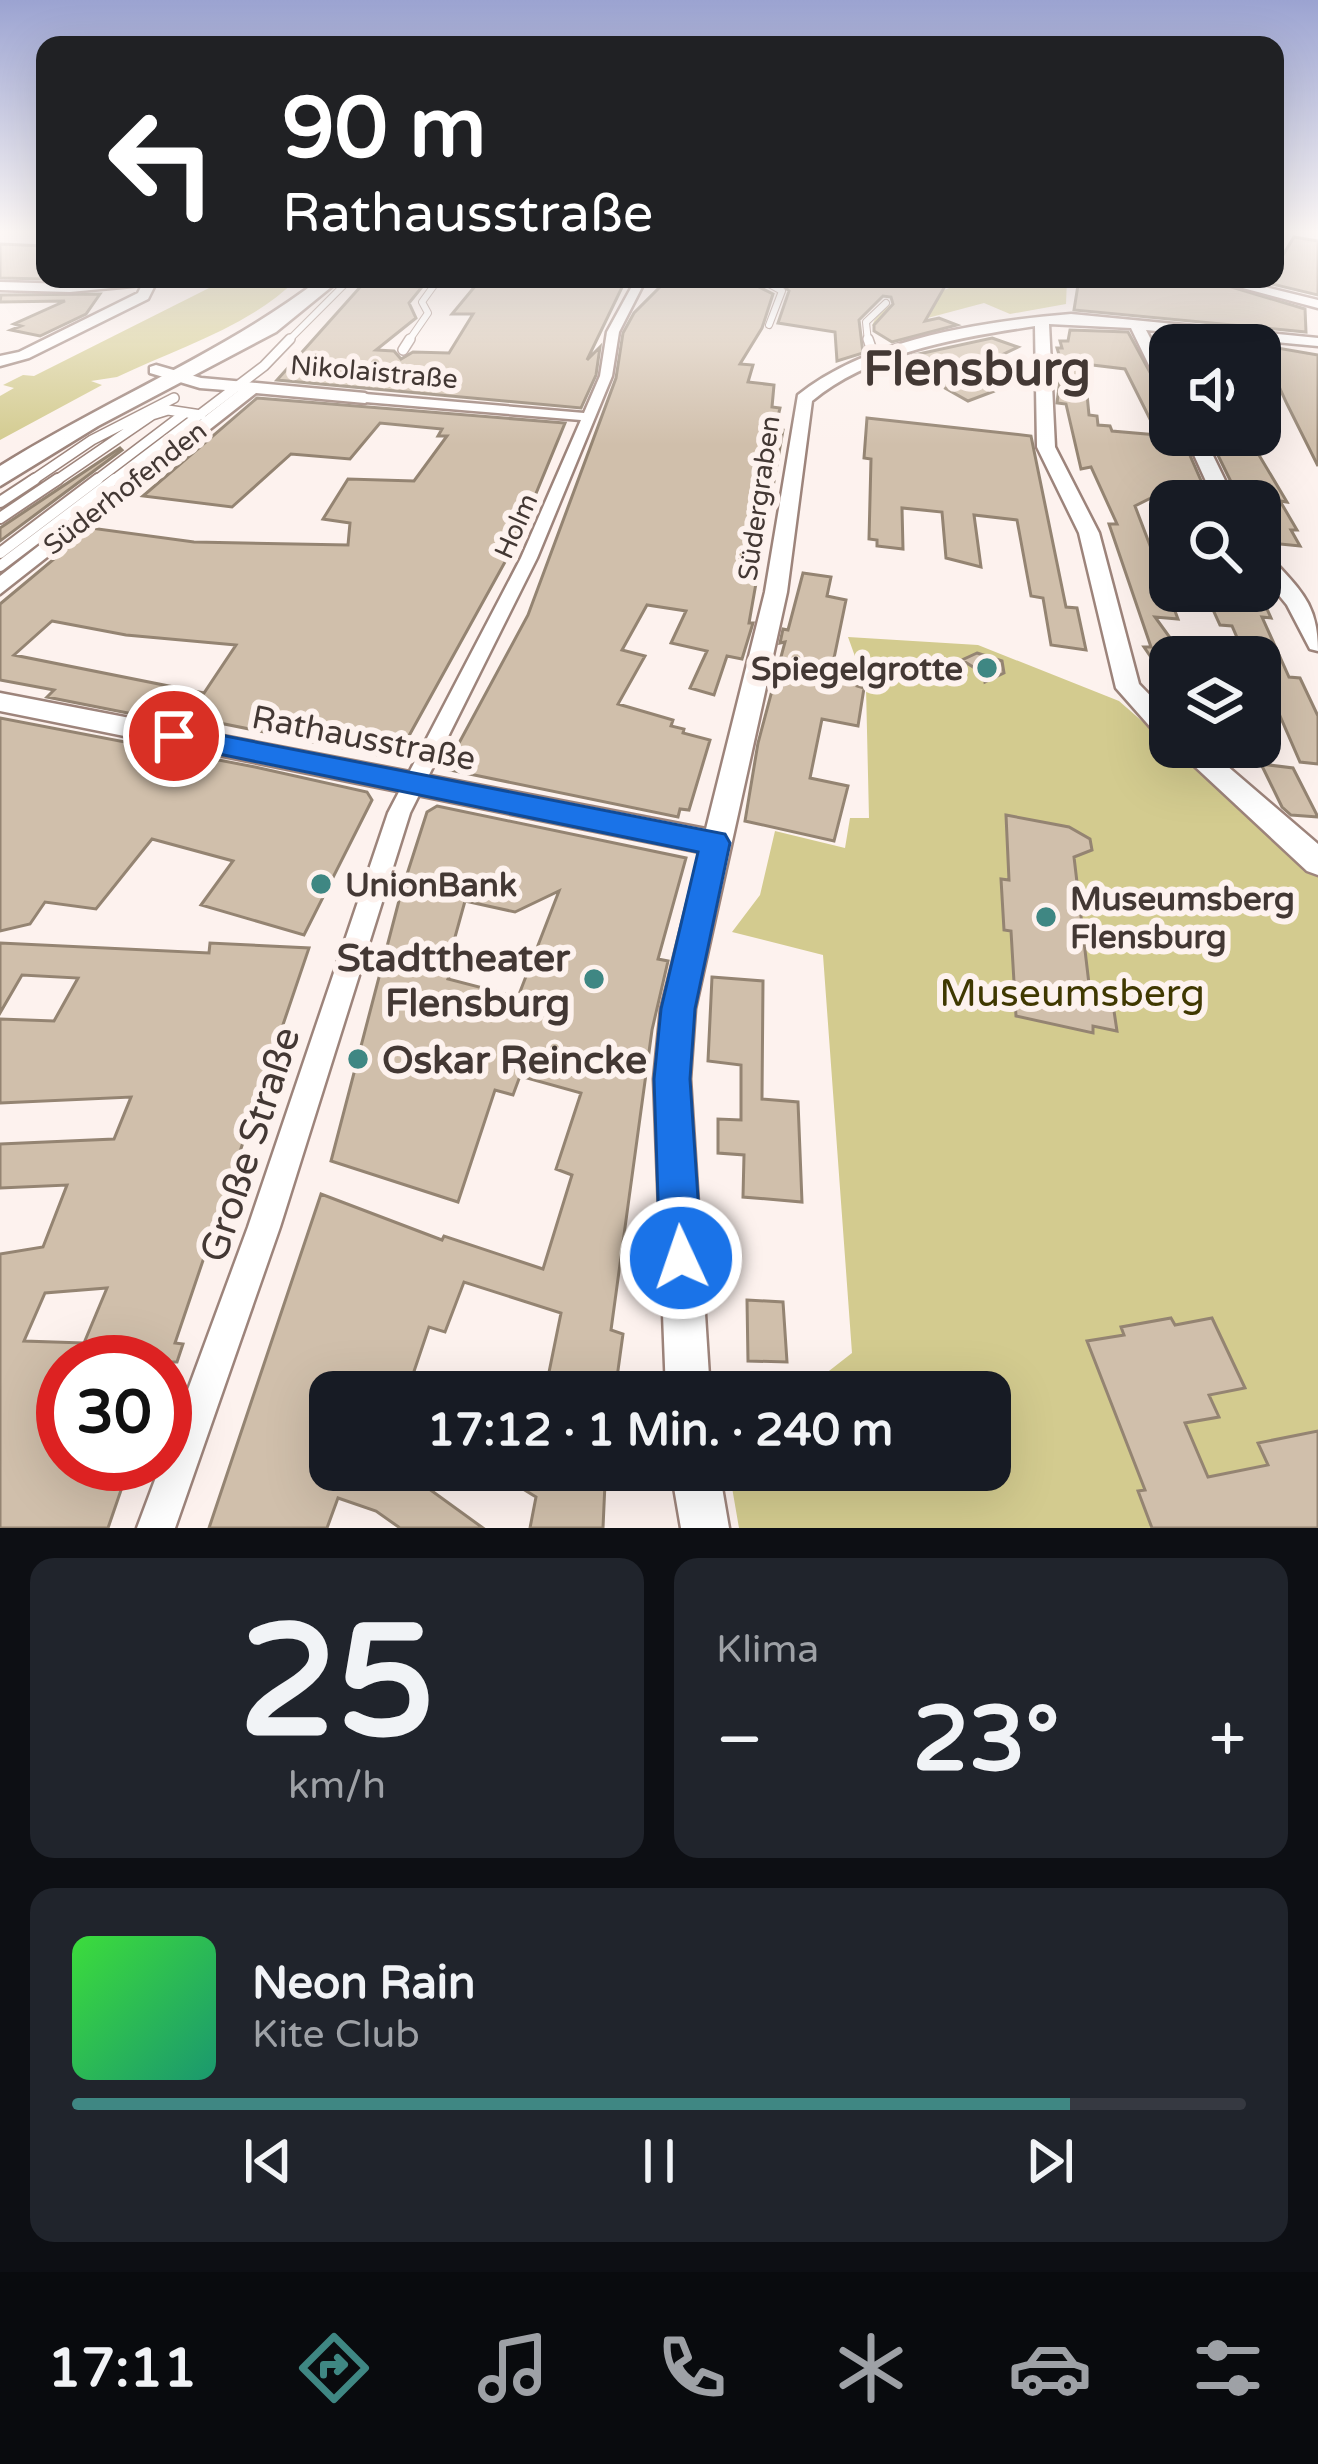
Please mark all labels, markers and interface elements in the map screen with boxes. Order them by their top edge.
text: 90 m [282,79,486,180]
icon: left [84,84,240,240]
text: Rathausstraße [282,181,653,246]
map controls [1149,324,1281,768]
button: sound [1149,324,1281,456]
district label: Flensburg [863,341,1091,399]
street label: Nikolaistraße [289,349,459,396]
street label: Südergraben [732,413,787,583]
street label: Süderhofenden [37,414,214,562]
button: search [1149,480,1281,612]
street label: Holm [488,488,545,564]
button: layers [1149,636,1281,768]
place label: Spiegelgrotte [751,650,963,689]
marker: Spiegelgrotte [974,655,1000,681]
pin [123,685,225,787]
street label: Rathausstraße [249,698,479,779]
icon: arrive [141,703,207,769]
place label: UnionBank [345,866,517,905]
marker: UnionBank [308,871,334,897]
place label: Museumsberg Flensburg [1070,880,1295,957]
marker: Museumsberg Flensburg [1033,904,1059,930]
place label: Stadttheater Flensburg [337,935,571,1027]
marker: Stadttheater Flensburg [581,966,607,992]
park label: Museumsberg [939,970,1205,1017]
street label: Große Straße [190,1021,311,1268]
place label: Oskar Reincke [382,1037,647,1084]
marker: Oskar Reincke [345,1046,371,1072]
position arrow [618,1195,744,1321]
speed limit sign: 30 [36,1335,192,1491]
text: 17:12 · 1 Min. · 240 m [427,1404,893,1458]
text: 25 [239,1590,435,1778]
text: Klima [716,1626,819,1673]
text: 23° [912,1686,1059,1795]
text: − [716,1700,763,1780]
text: + [1209,1700,1246,1780]
text: km/h [288,1762,386,1809]
text: Neon Rain [252,1957,475,2011]
text: Kite Club [252,2011,420,2058]
icon: previous [235,2128,301,2194]
icon: pause [626,2128,692,2194]
icon: next [1017,2128,1083,2194]
icon: directions [292,2326,376,2410]
icon: music [471,2326,555,2410]
icon: phone [650,2326,734,2410]
icon: climate [829,2326,913,2410]
icon: car [1008,2326,1092,2410]
icon: filters [1186,2326,1270,2410]
text: 17:11 [47,2336,197,2401]

